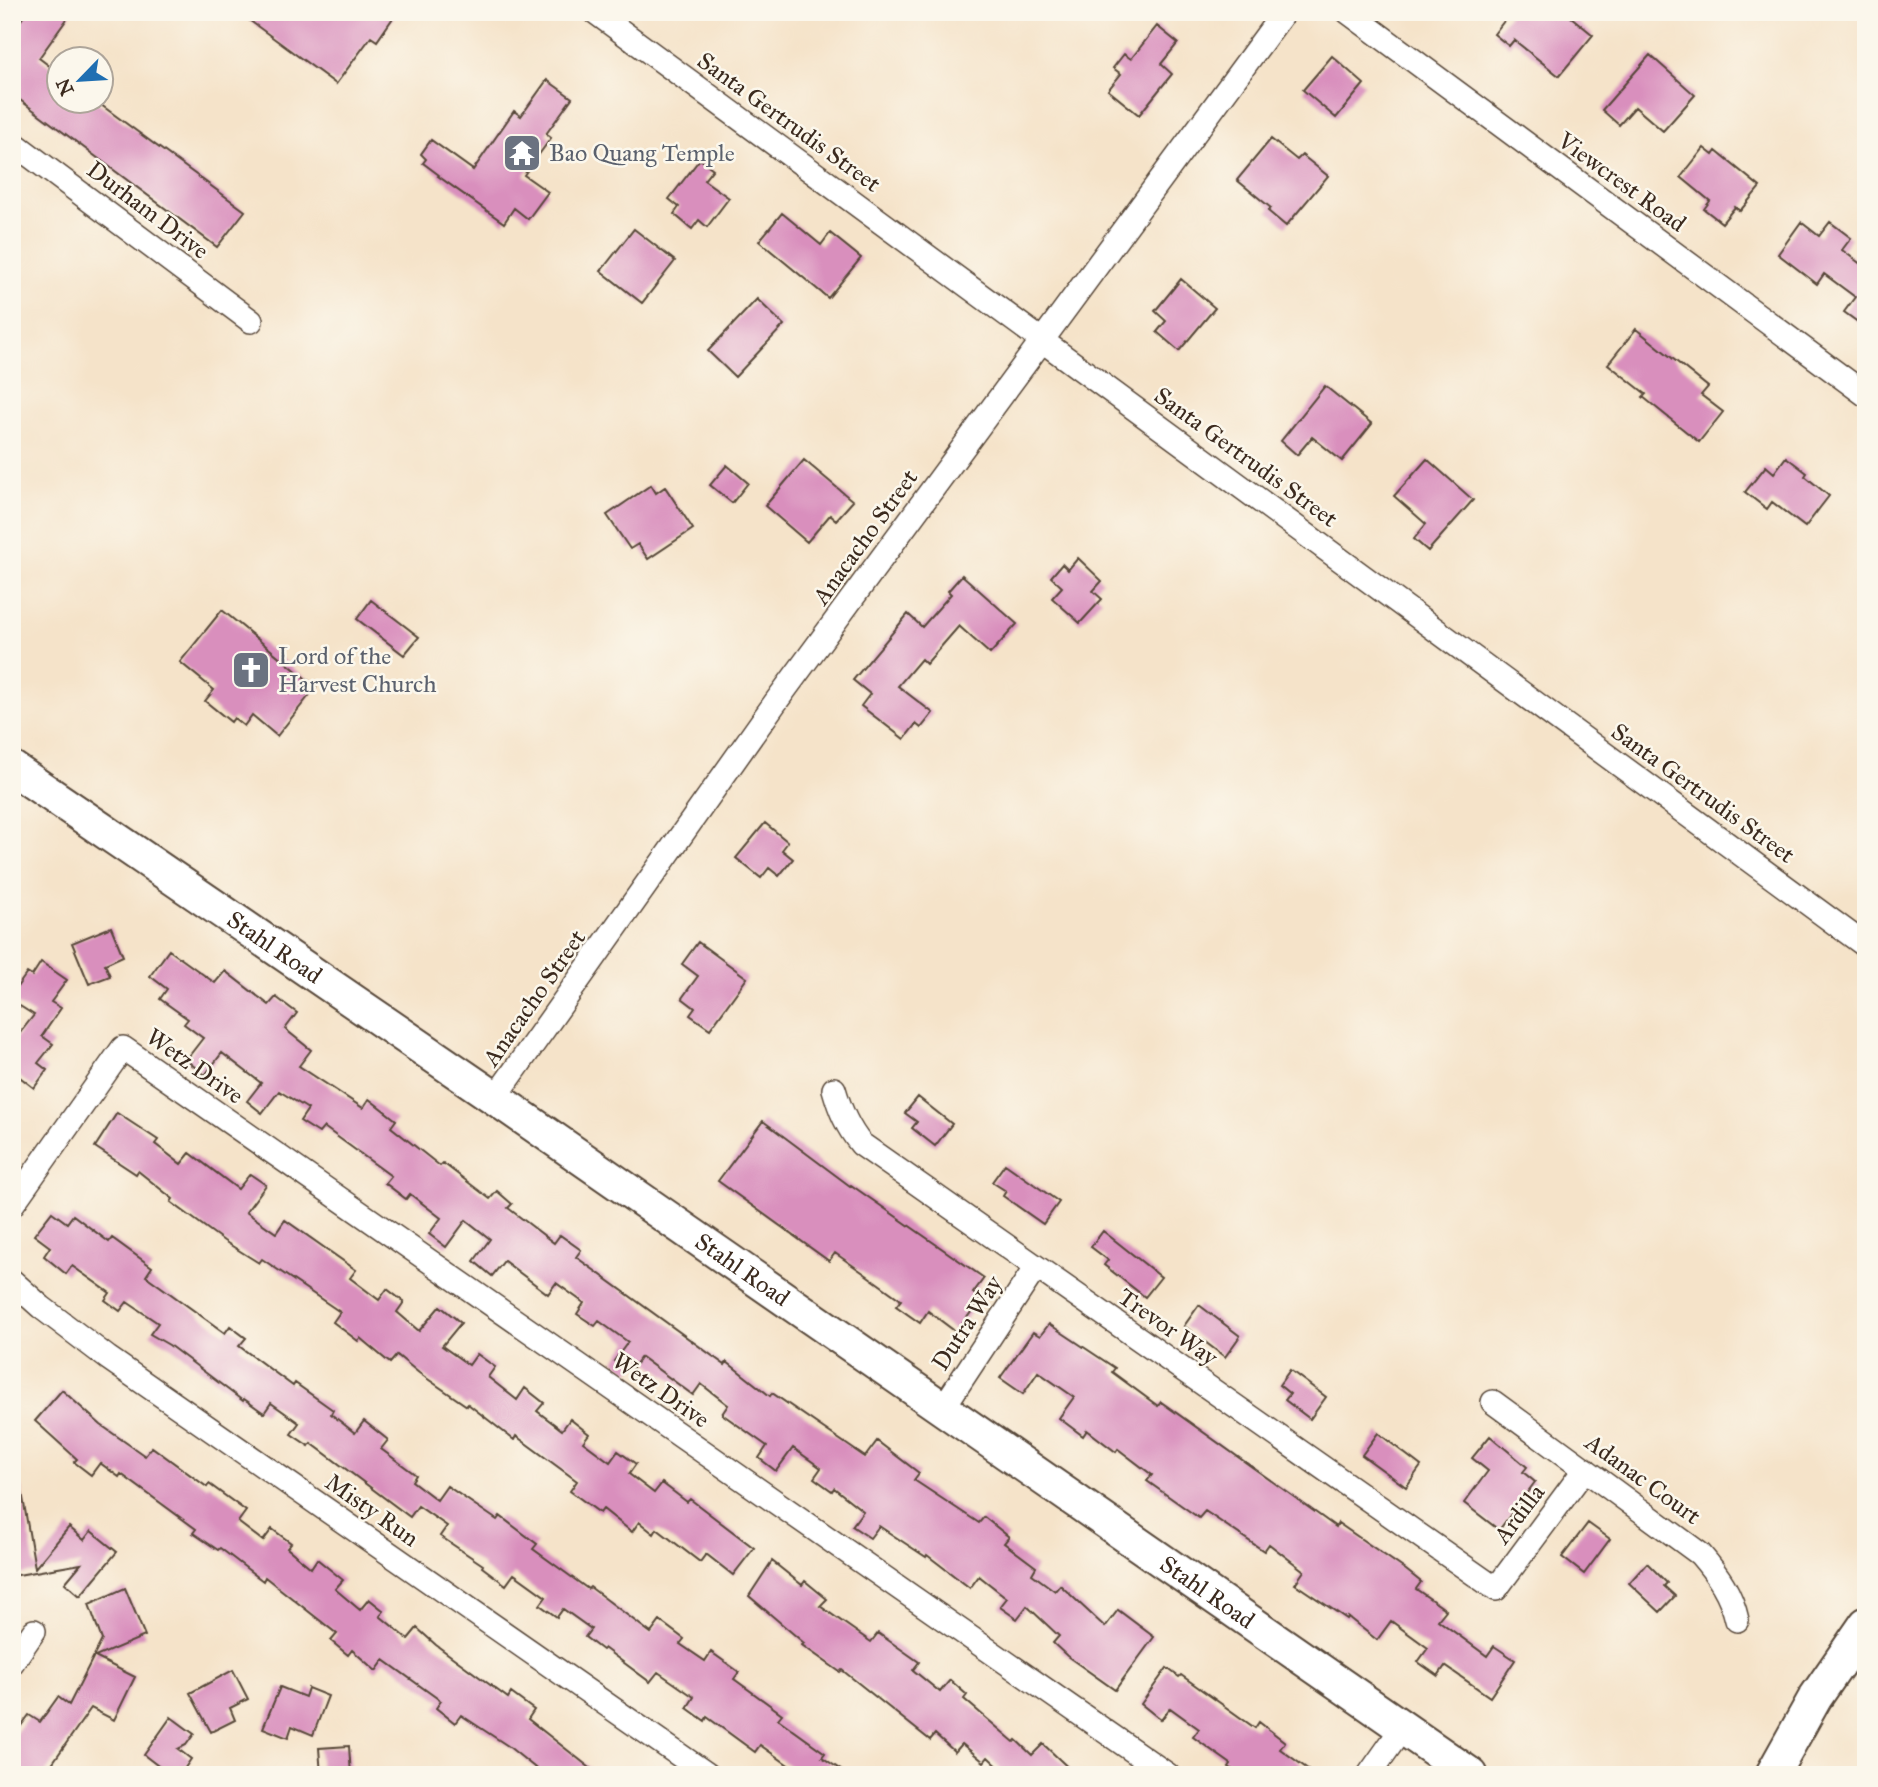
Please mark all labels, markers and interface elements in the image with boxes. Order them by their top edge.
street label: Santa Gertrudis Street [691,45,887,199]
north arrow [46,46,116,116]
text: N [51,75,79,99]
street label: Viewcrest Road [1551,125,1692,239]
temple icon: Bao Quang Temple [501,132,543,174]
place label: Bao Quang Temple [549,138,735,168]
street label: Durham Drive [81,154,215,266]
street label: Santa Gertrudis Street [1148,380,1344,534]
street label: Anacacho Street [805,463,924,611]
place label: Lord of the Harvest Church [278,641,437,699]
church icon: Lord of the Harvest Church [230,649,272,691]
street label: Santa Gertrudis Street [1605,716,1801,870]
street label: Stahl Road [221,904,328,990]
street label: Anacacho Street [475,923,592,1073]
street label: Wetz Drive [140,1022,250,1110]
street label: Stahl Road [689,1226,796,1313]
street label: Dutra Way [925,1269,1009,1376]
street label: Trevor Way [1112,1282,1224,1373]
street label: Wetz Drive [606,1346,716,1434]
street label: Adanac Court [1579,1426,1707,1531]
street label: Misty Run [319,1467,425,1553]
street label: Ardilla [1486,1478,1552,1551]
street label: Stahl Road [1154,1549,1261,1635]

